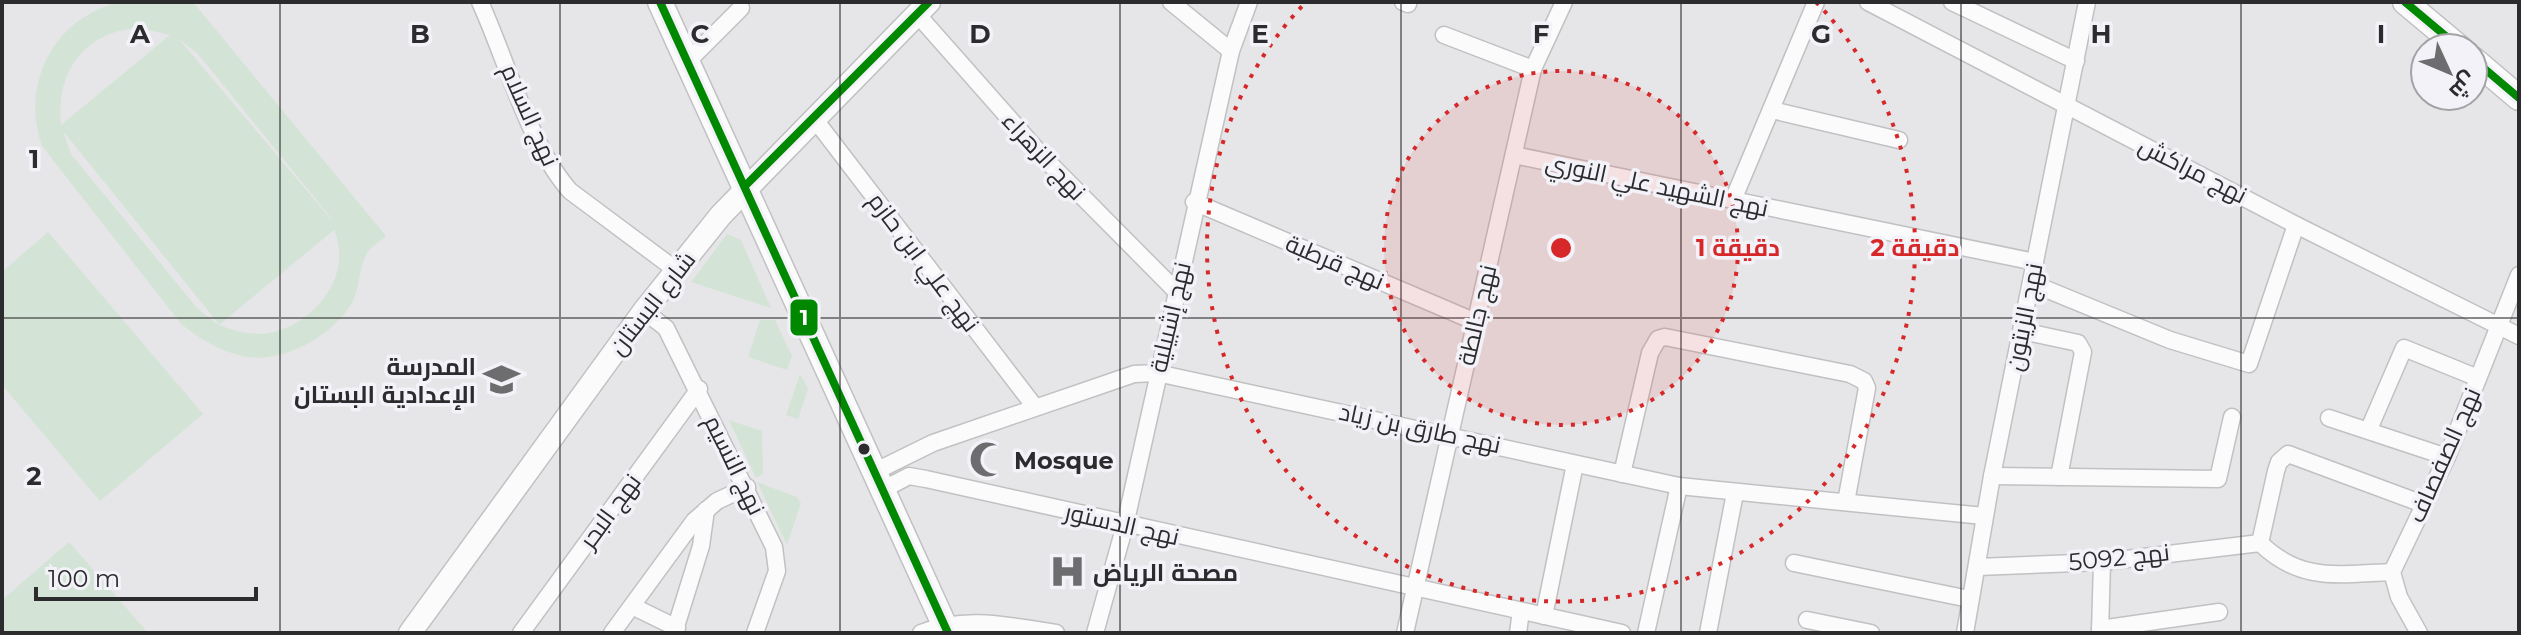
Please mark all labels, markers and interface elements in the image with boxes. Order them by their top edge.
text: A [129,18,151,50]
text: B [410,18,430,50]
text: C [691,18,710,50]
text: D [969,18,991,50]
text: E [1251,18,1269,50]
text: F [1533,18,1549,50]
text: G [1811,18,1831,50]
text: H [2090,18,2112,50]
text: I [2377,18,2385,50]
north arrow [2409,32,2489,112]
street label: نهج السلام [493,60,565,171]
text: ش [2444,66,2483,105]
street label: نهج الزهراء [995,106,1092,207]
street label: نهج مراكش [2133,130,2252,211]
text: 1 [29,143,39,175]
street label: نهج الشهيد علي النوري [1542,147,1771,228]
street label: نهج علي ابن حازم [858,187,986,340]
street label: نهج قرطبة [1281,228,1389,298]
text: 1 دقيقة [1696,233,1780,262]
text: 2 دقيقة [1871,233,1959,262]
centre of rings [1547,234,1575,262]
street label: شارع البستان [603,245,703,362]
street label: نهج إشبيلية [1143,259,1199,375]
street label: نهج الزيتون [1999,261,2051,374]
street label: نهج جالطة [1451,262,1505,369]
line badge: 1 [789,298,819,337]
text: 1 [800,304,808,331]
place label: المدرسة الإعدادية البستان [294,352,476,410]
school or university icon: المدرسة الإعدادية البستان [483,361,521,399]
street label: نهج الصفصاف [2401,383,2489,528]
street label: نهج طارق بن زياد [1336,397,1504,461]
street label: نهج النسيم [697,410,772,520]
unlabelled marker [856,441,872,457]
mosque icon: Mosque [969,441,1007,479]
place label: Mosque [1014,446,1114,475]
text: 2 [26,460,42,492]
street label: نهج البحر [572,468,648,557]
street label: نهج الدستور [1060,496,1182,553]
street label: نهج 5092 [2067,537,2171,579]
scale bar [36,551,256,601]
hospital icon: مصحة الرياض [1048,553,1086,591]
place label: مصحة الرياض [1093,558,1238,587]
text: 100 m [48,564,120,593]

